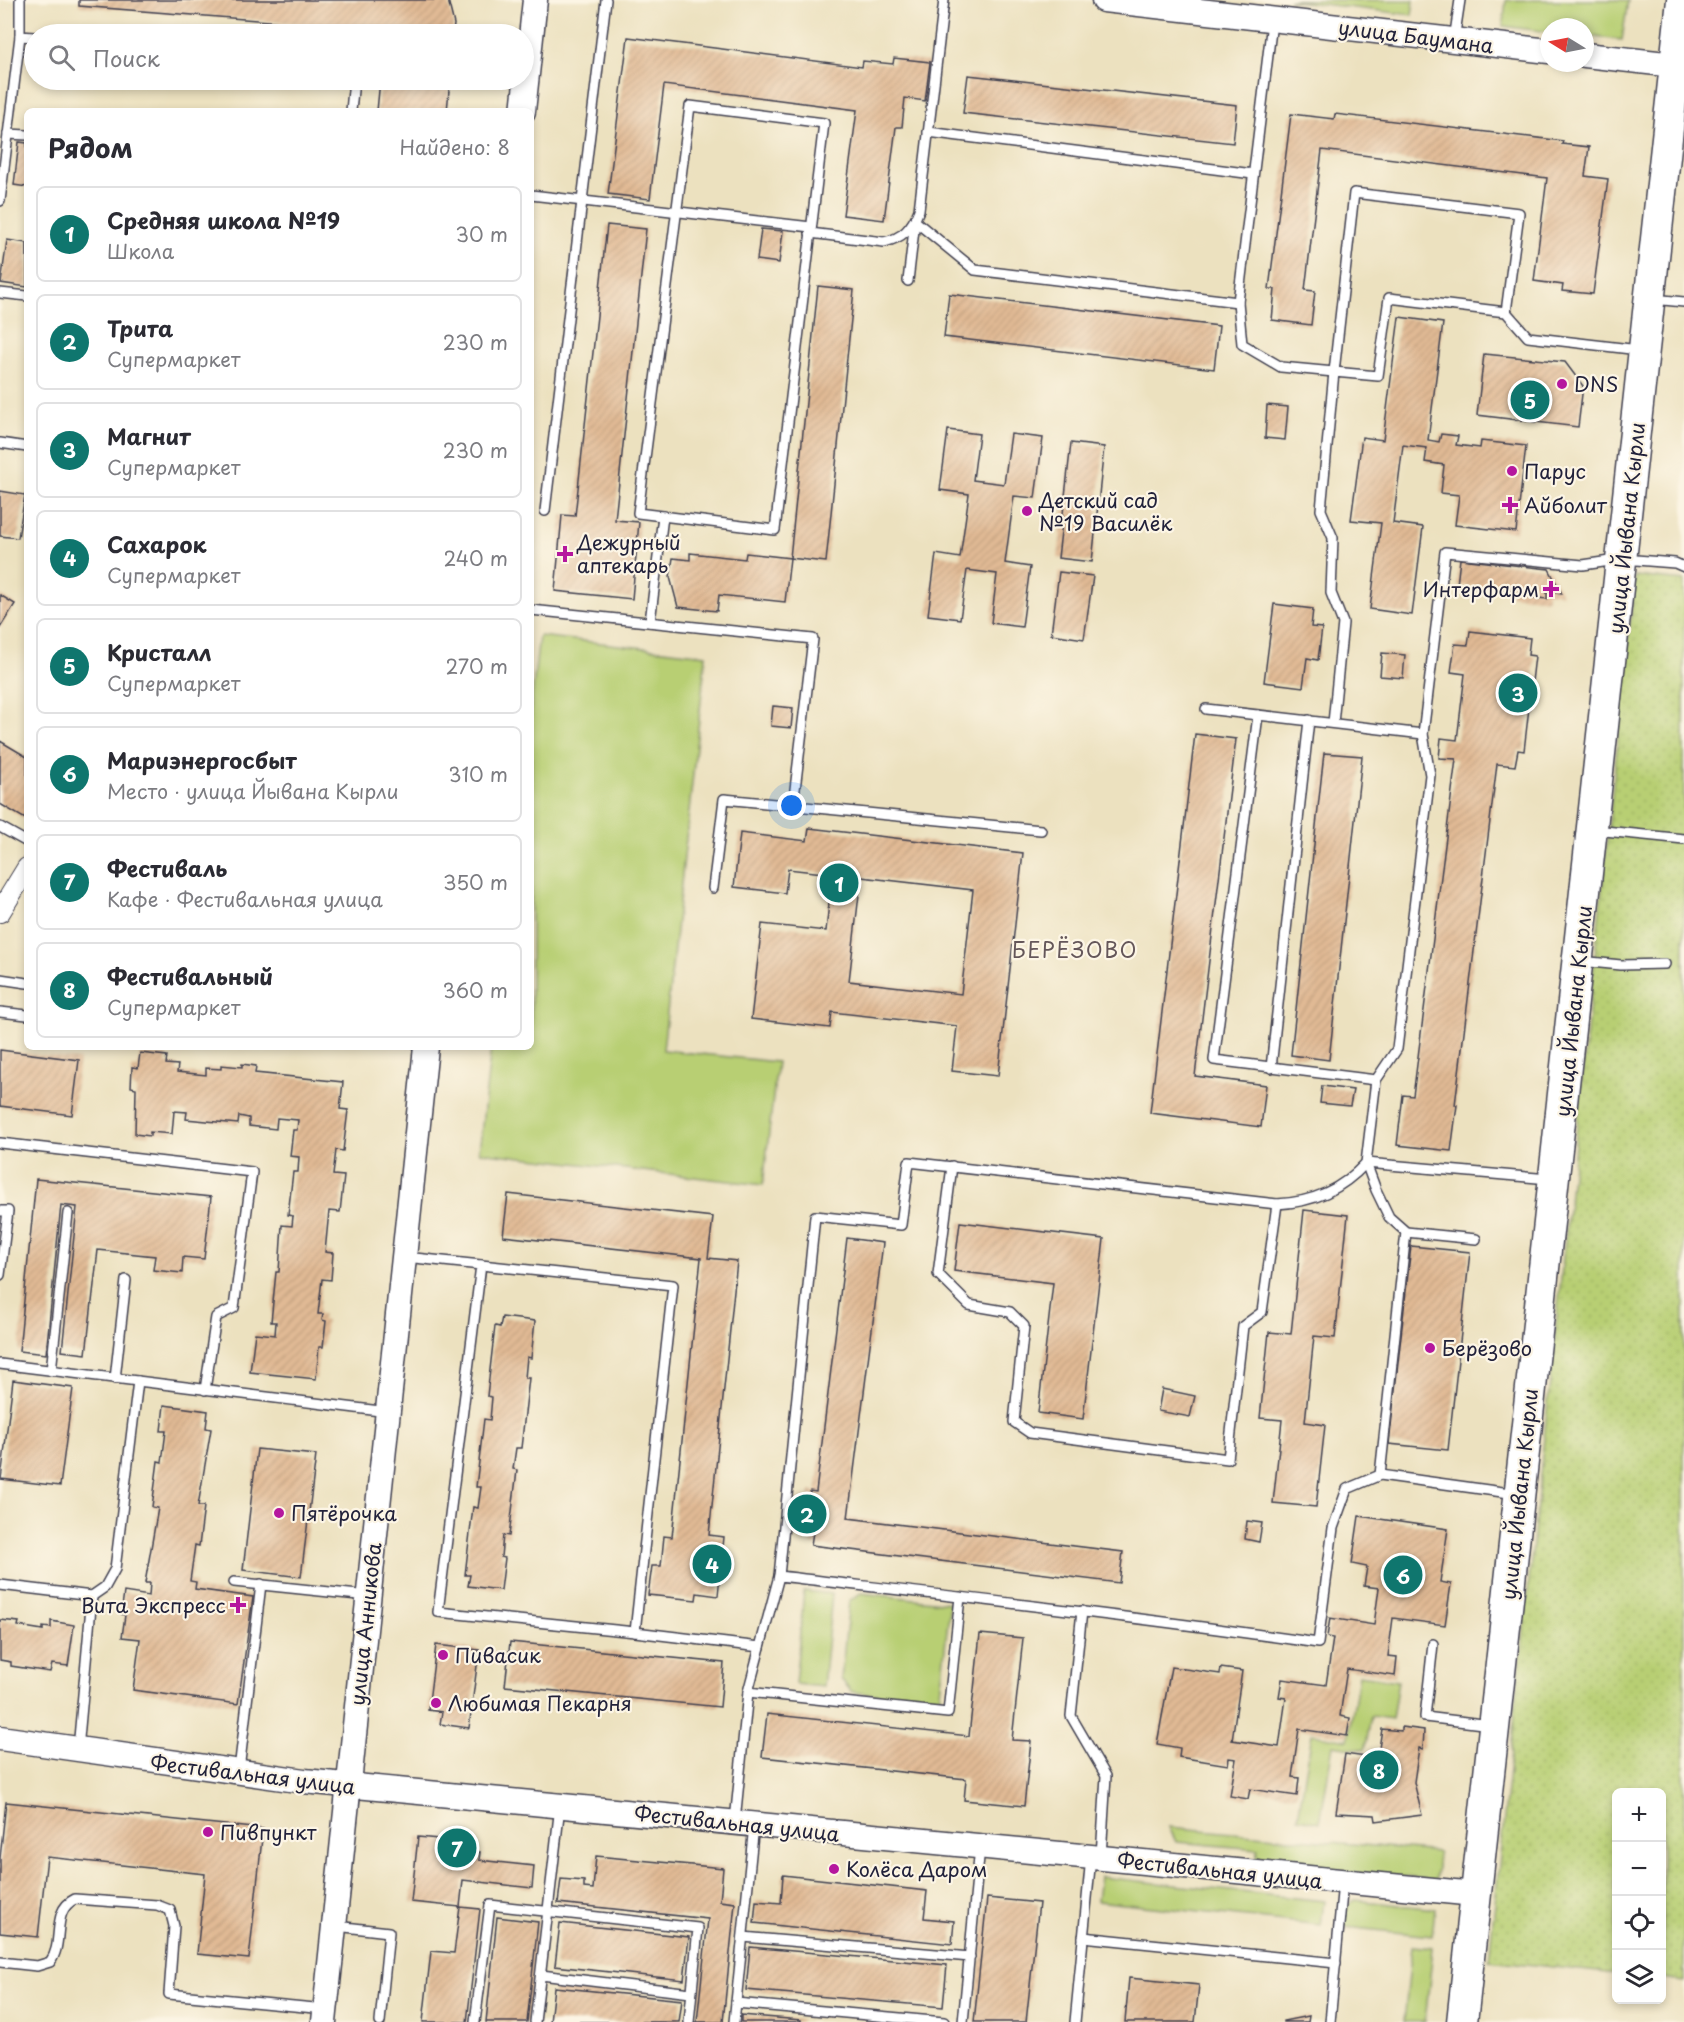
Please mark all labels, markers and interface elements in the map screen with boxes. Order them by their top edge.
street label: улица Баумана [1337,12,1496,60]
north arrow [1540,18,1594,72]
search box [24,24,534,90]
icon: search [45,41,78,74]
text: Поиск [93,41,160,74]
text: Рядом [48,128,133,167]
text: Найдено: 8 [400,132,510,162]
text: Средняя школа №19 [107,203,340,236]
text: 1 [65,219,74,249]
text: 30 m [455,219,508,249]
text: Школа [107,236,174,266]
text: Трита [107,311,173,344]
text: 2 [62,327,77,357]
text: 230 m [443,327,508,357]
text: Супермаркет [107,344,240,374]
place label: DNS [1574,369,1618,399]
marker: DNS [1555,377,1569,391]
pin: 5 [1510,378,1550,422]
text: Магнит [107,419,191,452]
street label: улица Йывана Кырли [1600,421,1652,635]
text: 3 [63,435,76,465]
text: 230 m [443,435,508,465]
text: Супермаркет [107,452,240,482]
place label: Парус [1524,456,1586,486]
marker: Парус [1505,464,1519,478]
place label: Детский сад №19 Василёк [1038,485,1172,538]
place label: Айболит [1524,490,1608,520]
marker: Айболит [1501,496,1519,514]
marker: Детский сад №19 Василёк [1020,504,1034,518]
text: Сахарок [107,527,207,560]
place label: Дежурный аптекарь [576,527,681,580]
text: 4 [63,543,76,573]
text: 240 m [443,543,508,573]
marker: Дежурный аптекарь [558,547,572,561]
text: Супермаркет [107,560,240,590]
place label: Интерфарм [1423,574,1539,604]
marker: Интерфарм [1544,582,1558,596]
text: Кристалл [107,635,211,668]
text: 5 [63,651,76,681]
text: 270 m [445,651,508,681]
text: Супермаркет [107,668,240,698]
pin: 3 [1498,670,1538,716]
text: Мариэнергосбыт [107,743,297,776]
text: 6 [62,759,77,789]
text: 310 m [448,759,508,789]
text: Место · улица Йывана Кырли [107,776,398,806]
your location [777,791,806,820]
text: Фестиваль [107,851,227,884]
pin: 1 [820,860,858,906]
text: 7 [64,867,75,897]
text: 350 m [443,867,508,897]
text: Кафе · Фестивальная улица [107,884,383,914]
street label: улица Йывана Кырли [1547,904,1599,1118]
district label: БЕРЁЗОВО [1012,933,1138,965]
text: Фестивальный [107,959,273,992]
text: 8 [63,975,76,1005]
text: 360 m [442,975,508,1005]
text: Супермаркет [107,992,240,1022]
place label: Берёзово [1442,1333,1532,1363]
marker: Берёзово [1423,1341,1437,1355]
street label: улица Йывана Кырли [1493,1387,1545,1601]
pin: 2 [788,1492,826,1537]
place label: Пятёрочка [291,1498,397,1528]
marker: Пятёрочка [272,1506,286,1520]
street label: улица Анникова [342,1541,389,1707]
pin: 4 [692,1542,732,1586]
pin: 6 [1384,1552,1422,1598]
place label: Вита Экспресс [81,1590,226,1620]
marker: Вита Экспресс [231,1598,245,1612]
place label: Пивасик [455,1640,541,1670]
marker: Пивасик [436,1648,450,1662]
place label: Любимая Пекарня [448,1688,632,1718]
marker: Любимая Пекарня [429,1696,443,1710]
street label: Фестивальная улица [149,1747,357,1801]
pin: 8 [1360,1748,1398,1792]
map controls [1612,1788,1666,2004]
button: + [1612,1788,1666,1842]
street label: Фестивальная улица [633,1797,841,1849]
place label: Пивпункт [220,1817,317,1847]
marker: Пивпункт [201,1825,215,1839]
pin: 7 [438,1826,476,1870]
button: − [1612,1842,1666,1896]
street label: Фестивальная улица [1116,1844,1324,1896]
place label: Колёса Даром [846,1854,987,1884]
marker: Колёса Даром [827,1862,841,1876]
button: locate [1612,1896,1666,1950]
button: layers [1612,1950,1666,2004]

